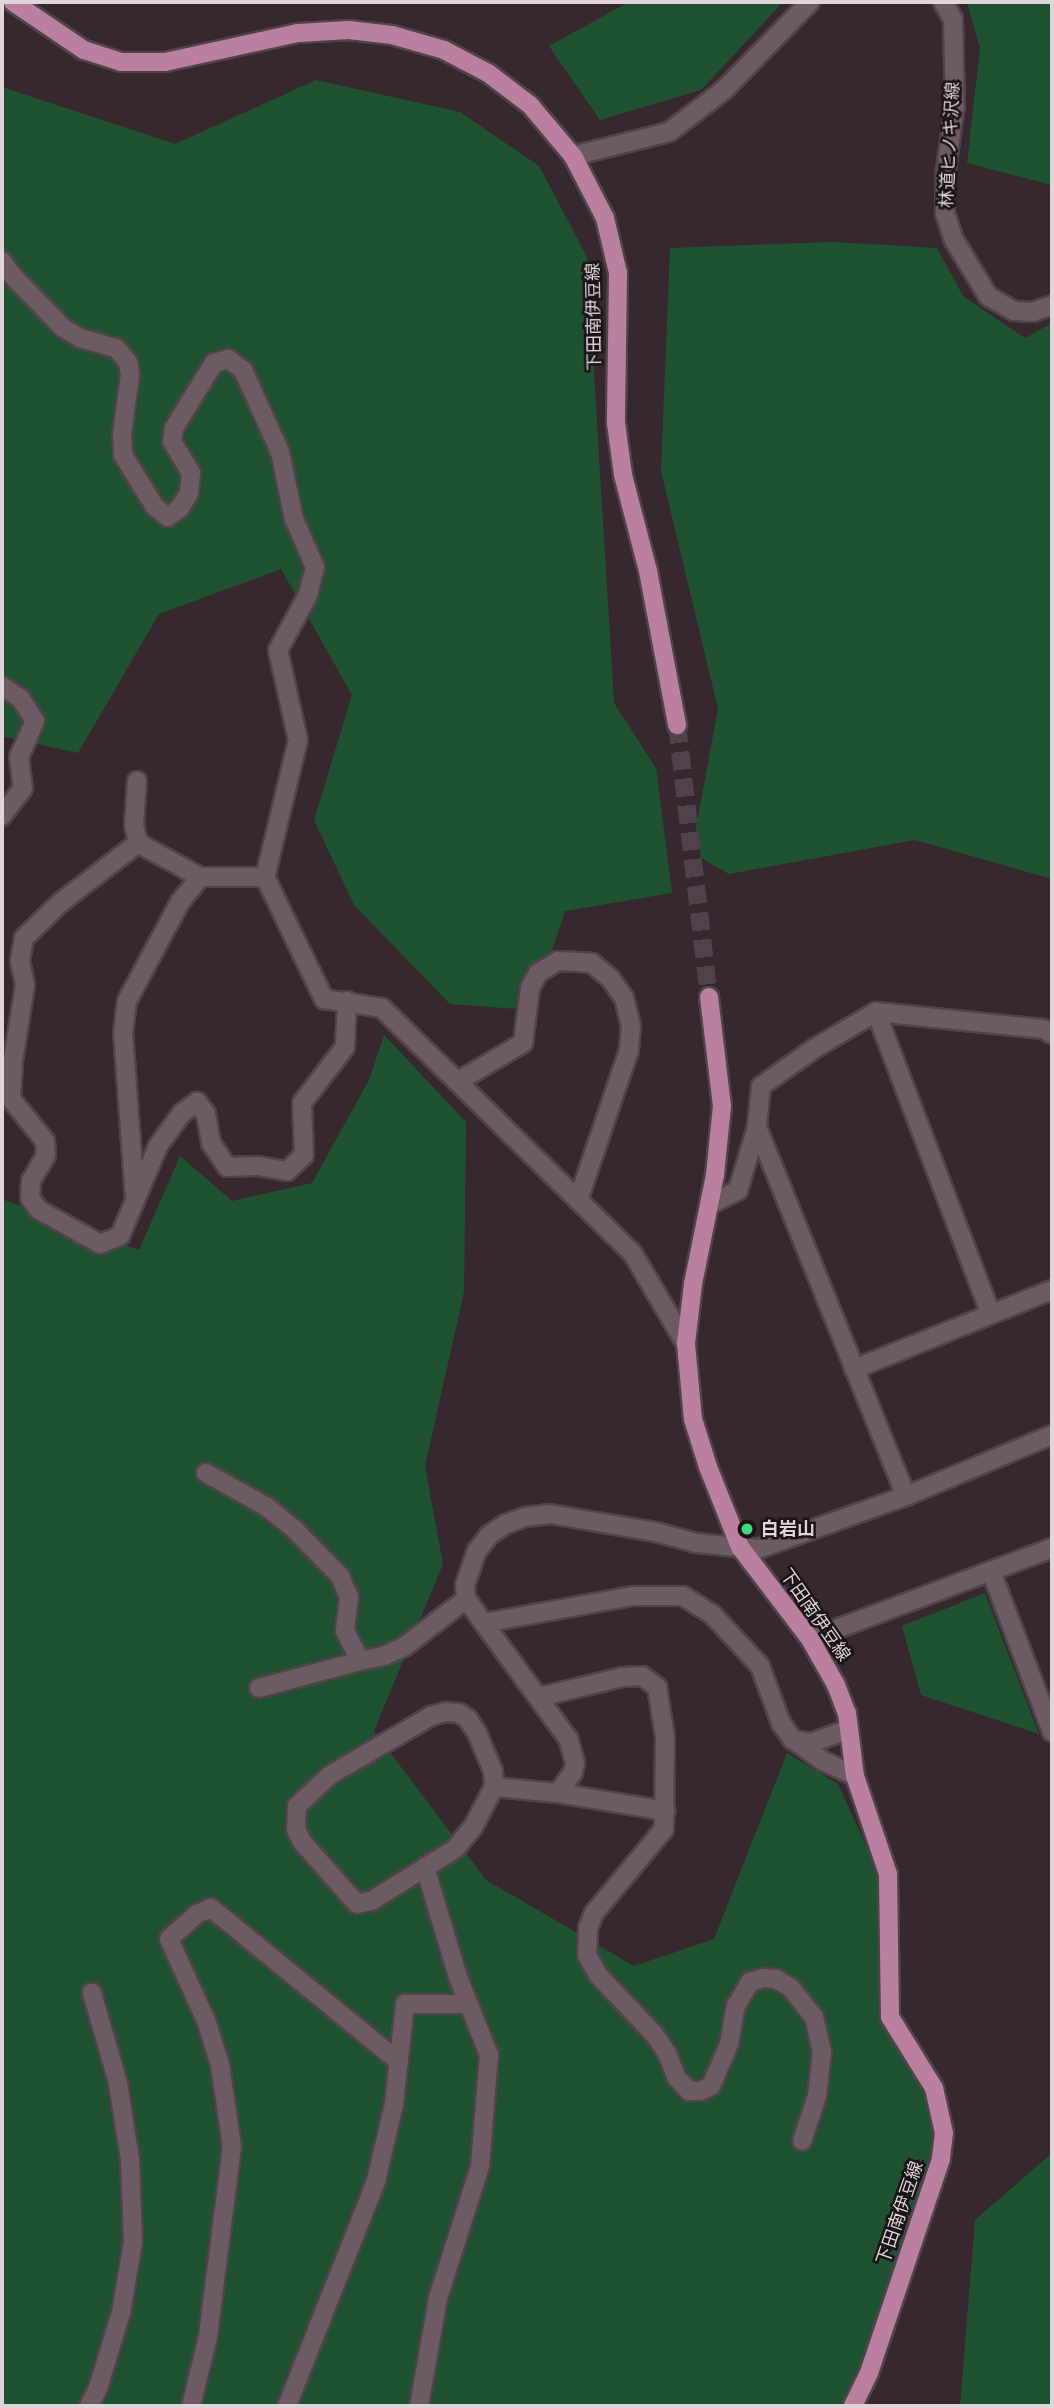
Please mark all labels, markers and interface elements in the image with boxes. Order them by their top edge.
street label: 林道ヒノキ沢線 [936,82,964,208]
street label: 下田南伊豆線 [582,263,606,371]
place label: 白岩山 [761,1518,815,1540]
marker: 白岩山 [739,1521,755,1537]
street label: 下田南伊豆線 [775,1565,855,1665]
street label: 下田南伊豆線 [872,2158,928,2268]

